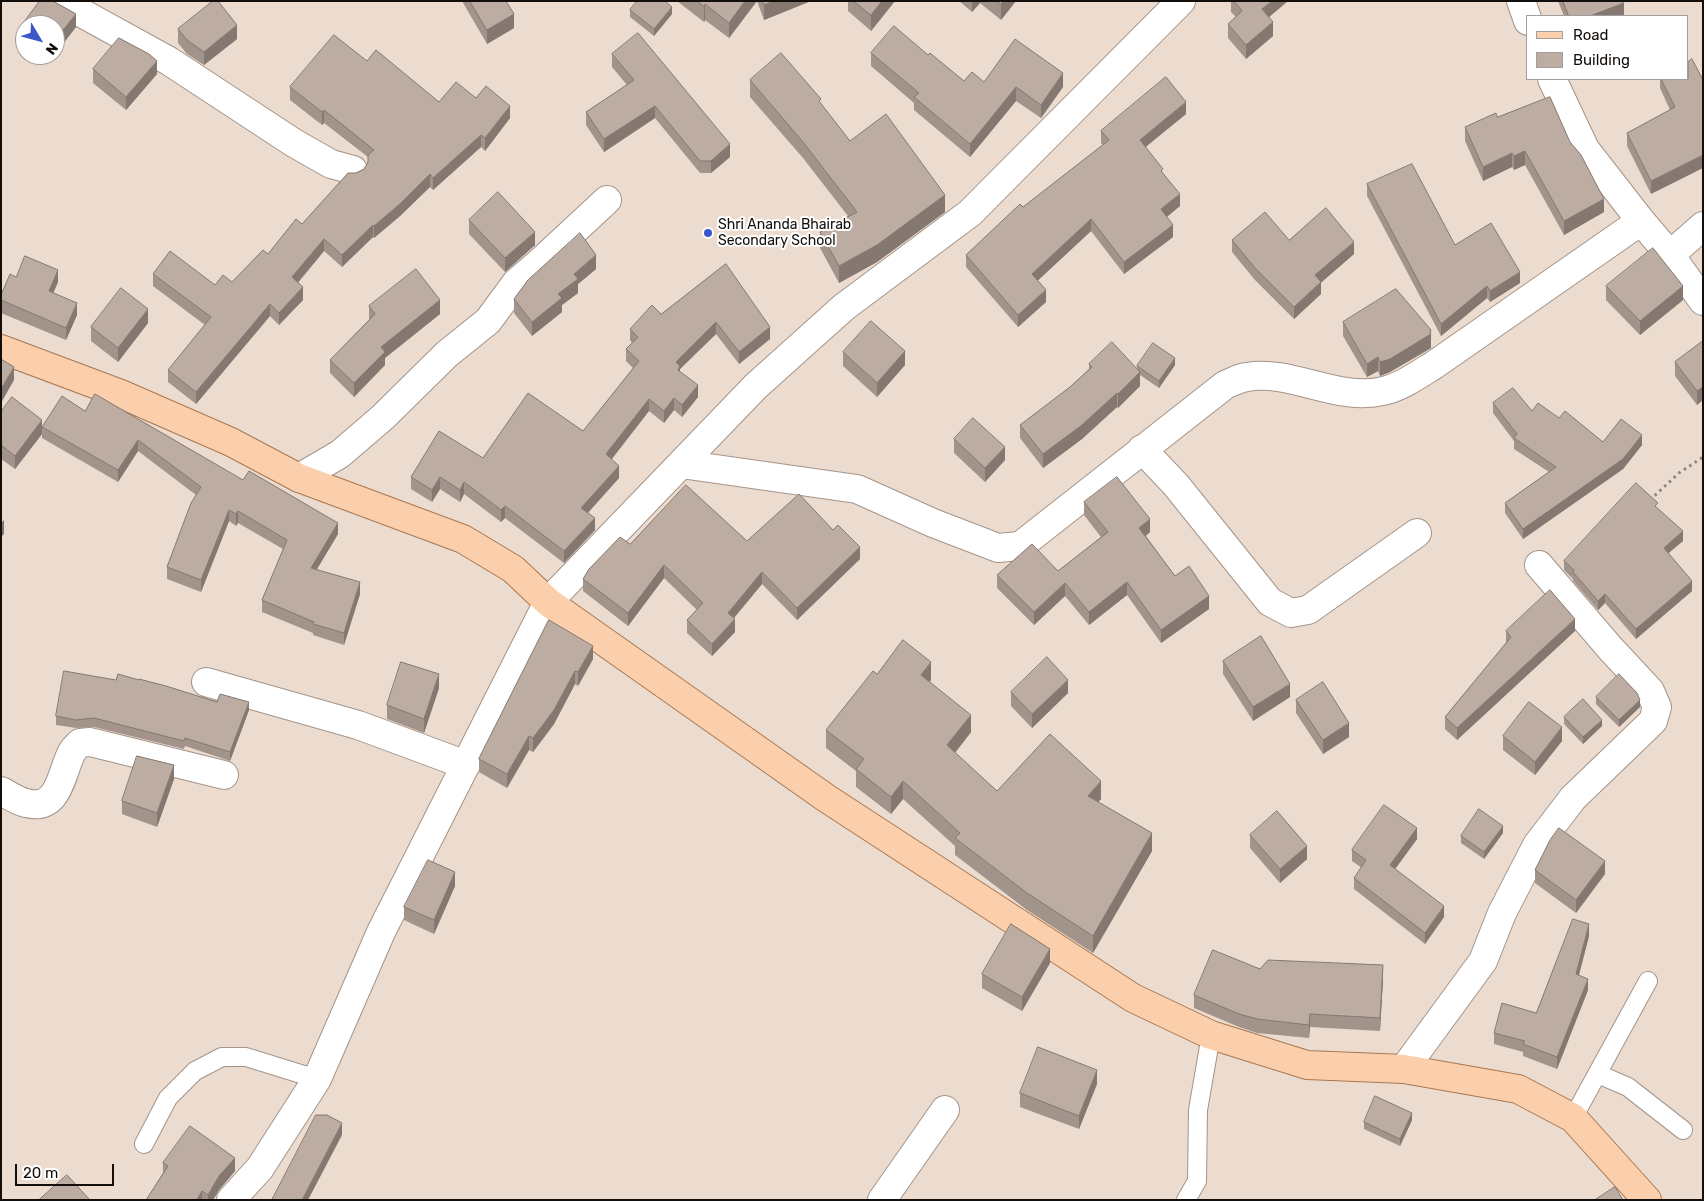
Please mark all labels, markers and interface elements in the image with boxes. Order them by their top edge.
north arrow [15,15,65,65]
legend [1526,15,1689,80]
text: Road [1573,26,1609,44]
text: N [42,40,61,58]
text: Building [1573,51,1630,69]
place label: Shri Ananda Bhairab Secondary School [718,217,851,250]
marker: Shri Ananda Bhairab Secondary School [702,227,714,239]
scale bar [18,1154,116,1186]
text: 20 m [23,1164,58,1182]

